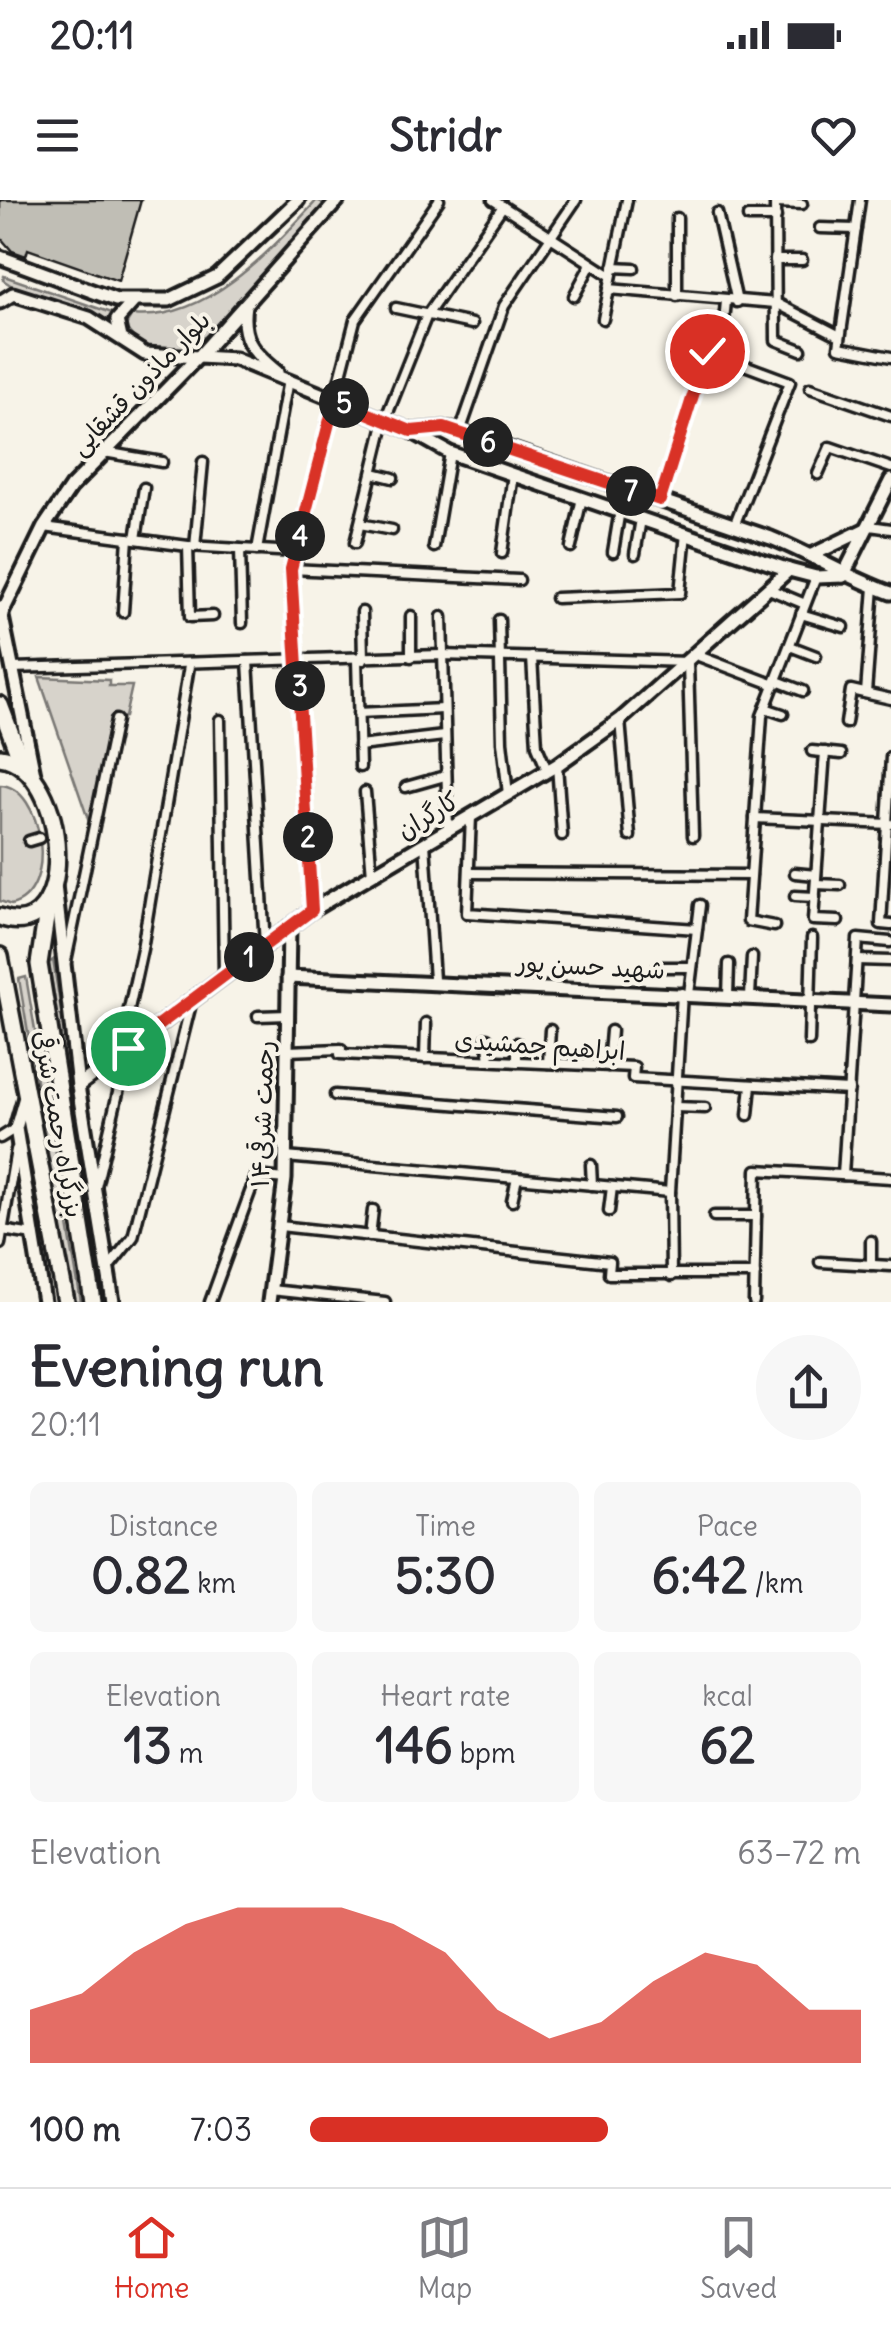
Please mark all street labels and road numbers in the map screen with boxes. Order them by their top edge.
street label: بلوار ماذون قشقایی [63,304,218,463]
street label: کارگران [391,784,465,846]
street label: شهید حسن پور [514,946,666,986]
street label: ابراهیم جمشیدی [453,1023,626,1070]
street label: بزرگراه رحمت شرقی [27,1028,91,1220]
street label: ۱۴رحمت شرقی [243,1040,281,1188]

